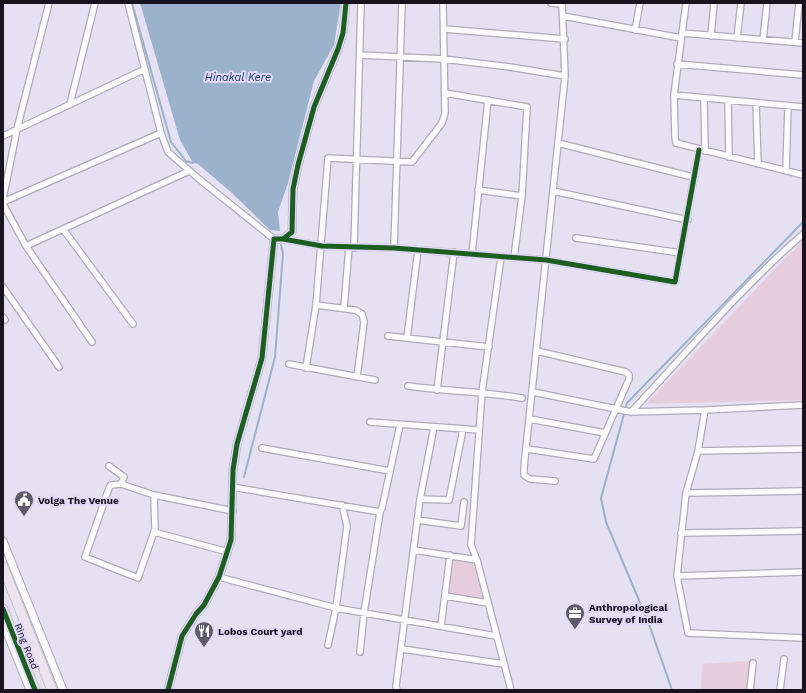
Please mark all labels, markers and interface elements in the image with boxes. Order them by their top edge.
water label: Hinakal Kere [205,71,271,84]
public building icon: Volga The Venue [13,489,35,517]
place label: Volga The Venue [38,495,119,506]
office icon: Anthropological Survey of India [564,602,586,630]
place label: Anthropological Survey of India [589,602,668,625]
restaurant icon: Lobos Court yard [193,620,215,648]
street label: Ring Road [12,622,41,671]
place label: Lobos Court yard [218,626,303,637]

